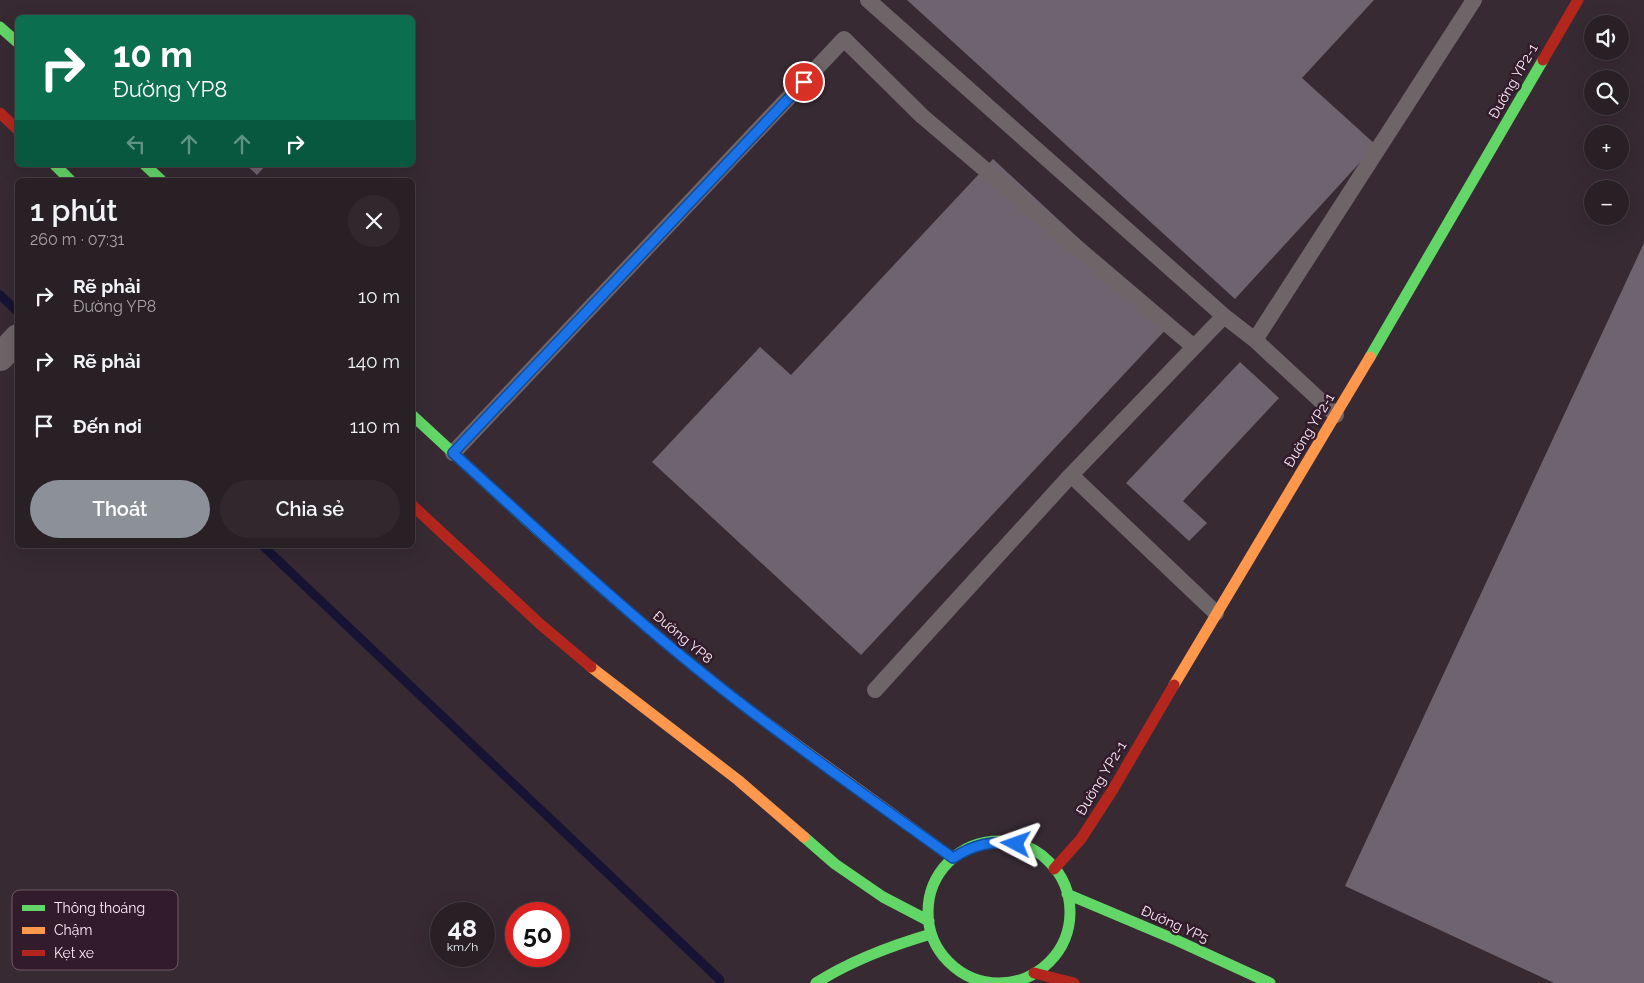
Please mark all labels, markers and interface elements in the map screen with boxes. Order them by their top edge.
map controls [1584,15,1629,225]
button: sound [1584,15,1629,60]
text: 10 m [113,34,193,75]
icon: right [30,35,95,100]
street label: Đường YP2-1 [1485,41,1541,121]
pin [783,61,825,103]
icon: arrive [790,68,818,96]
button: search [1584,70,1629,115]
text: Đường YP8 [113,76,227,102]
button: + [1584,125,1629,170]
icon: left [122,130,150,158]
icon: ahead [175,130,203,158]
icon: ahead [228,130,256,158]
icon: right [281,130,309,158]
button: − [1584,180,1629,225]
text: 1 phút [30,193,118,228]
button: close [348,195,400,247]
text: 260 m · 07:31 [30,230,124,249]
text: Rẽ phải [73,275,141,297]
icon: right [30,282,58,310]
text: 10 m [358,285,400,307]
text: Đường YP8 [73,297,156,316]
icon: right [30,347,58,375]
text: Rẽ phải [73,350,141,372]
text: 140 m [348,350,400,372]
street label: Đường YP2-1 [1281,390,1337,470]
icon: arrive [30,412,58,440]
text: Đến nơi [73,415,142,437]
text: 110 m [350,415,400,437]
button: Thoát [30,480,210,538]
button: Chia sẻ [220,480,400,538]
street label: Đường YP8 [650,607,716,667]
street label: Đường YP2-1 [1073,738,1129,818]
position arrow [989,817,1041,869]
legend [12,890,178,970]
text: Thông thoáng [54,900,145,916]
speed limit sign: 50 [505,902,570,967]
street label: Đường YP5 [1139,902,1212,946]
text: 48 [448,913,477,943]
text: Chậm [54,922,92,938]
text: km/h [447,940,478,954]
text: Kẹt xe [54,945,94,961]

